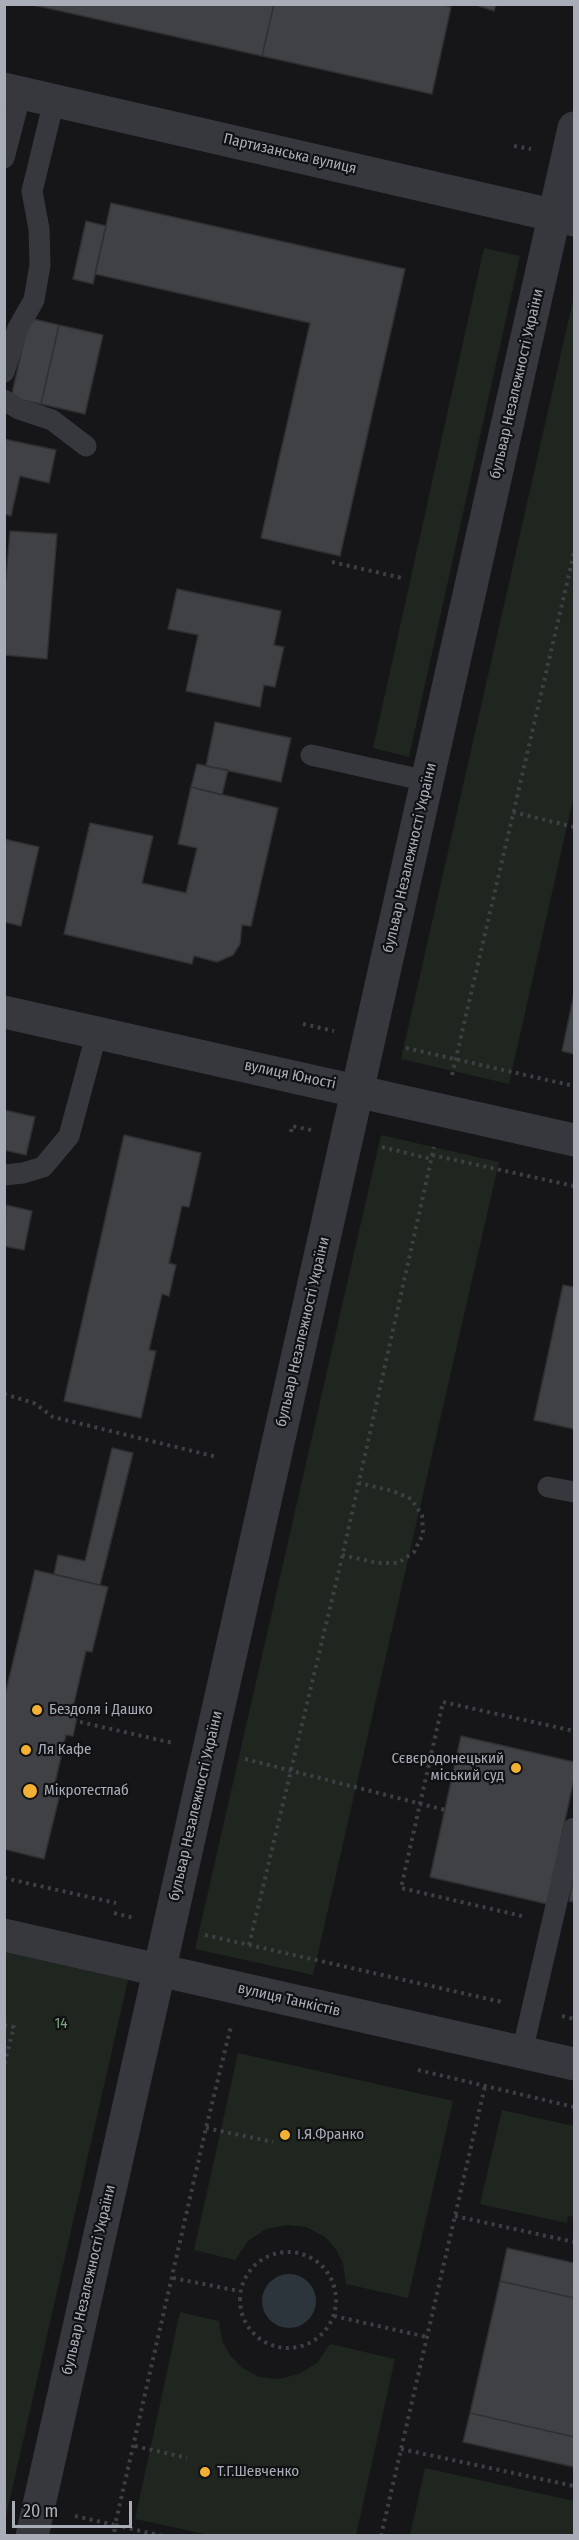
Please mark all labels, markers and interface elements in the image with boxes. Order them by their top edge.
street label: Партизанська вулиця [222,130,358,178]
street label: бульвар Незалежності України [486,287,548,481]
street label: бульвар Незалежності України [379,761,441,955]
street label: вулиця Юності [243,1057,337,1093]
street label: бульвар Незалежності України [272,1235,334,1429]
place label: Бездоля і Дашко [49,1701,153,1719]
marker: Бездоля і Дашко [30,1703,44,1717]
street label: бульвар Незалежності України [165,1709,227,1903]
place label: Ля Кафе [38,1741,91,1759]
marker: Ля Кафе [19,1743,33,1757]
place label: Сєвєродонецький міський суд [392,1750,504,1785]
marker: Сєвєродонецький міський суд [509,1761,523,1775]
marker: Мікротестлаб [21,1782,39,1800]
place label: Мікротестлаб [44,1782,129,1800]
street label: вулиця Танкістів [236,1979,342,2021]
park label: 14 [54,2015,68,2033]
place label: І.Я.Франко [297,2126,364,2144]
marker: І.Я.Франко [278,2128,292,2142]
street label: бульвар Незалежності України [58,2183,120,2377]
place label: Т.Г.Шевченко [217,2463,299,2481]
marker: Т.Г.Шевченко [198,2465,212,2479]
scale bar [15,2489,135,2527]
text: 20 m [23,2500,58,2522]

